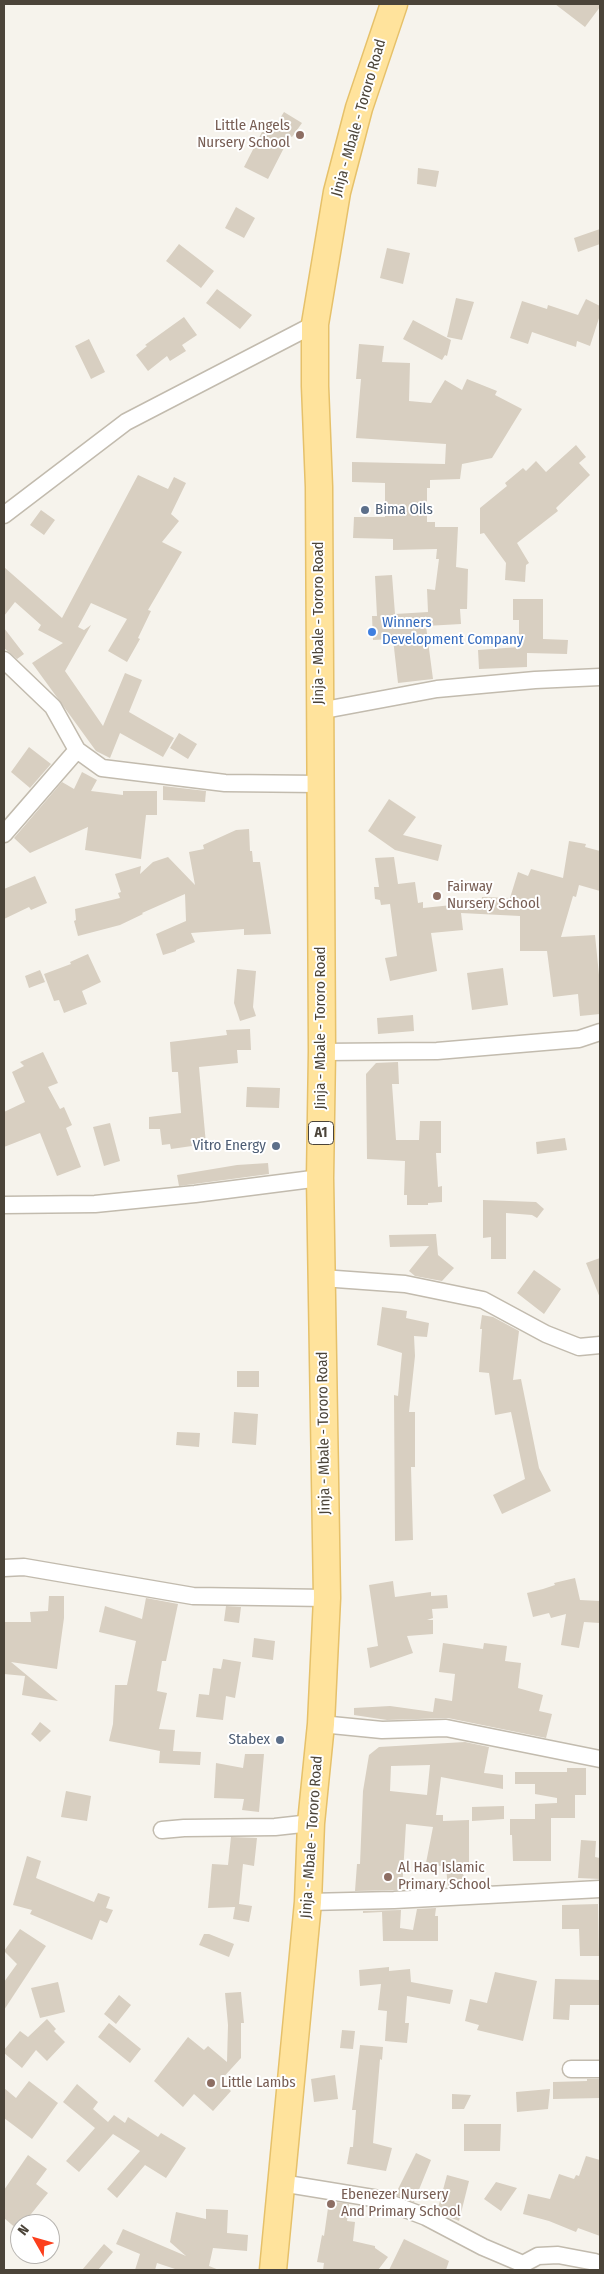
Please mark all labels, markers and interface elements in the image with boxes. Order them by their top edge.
street label: Jinja - Mbale - Tororo Road [328,37,390,199]
place label: Little Angels Nursery School [197,117,290,152]
marker: Little Angels Nursery School [294,129,306,141]
place label: Bima Oils [375,501,433,519]
marker: Bima Oils [359,504,371,516]
street label: Jinja - Mbale - Tororo Road [310,541,328,705]
place label: Winners Development Company [382,614,524,649]
marker: Winners Development Company [366,626,378,638]
place label: Fairway Nursery School [447,878,540,913]
marker: Fairway Nursery School [431,890,443,902]
street label: Jinja - Mbale - Tororo Road [312,946,330,1110]
road number: A1 [308,1122,334,1144]
place label: Vitro Energy [192,1137,266,1155]
marker: Vitro Energy [270,1140,282,1152]
street label: Jinja - Mbale - Tororo Road [314,1351,334,1515]
place label: Stabex [229,1731,270,1749]
marker: Stabex [274,1734,286,1746]
street label: Jinja - Mbale - Tororo Road [297,1755,327,1919]
place label: Al Haq Islamic Primary School [398,1859,490,1894]
marker: Al Haq Islamic Primary School [382,1871,394,1883]
place label: Little Lambs [221,2074,296,2092]
marker: Little Lambs [205,2077,217,2089]
place label: Ebenezer Nursery And Primary School [341,2186,461,2221]
marker: Ebenezer Nursery And Primary School [325,2198,337,2210]
north arrow [10,2214,60,2264]
text: N [14,2222,33,2239]

